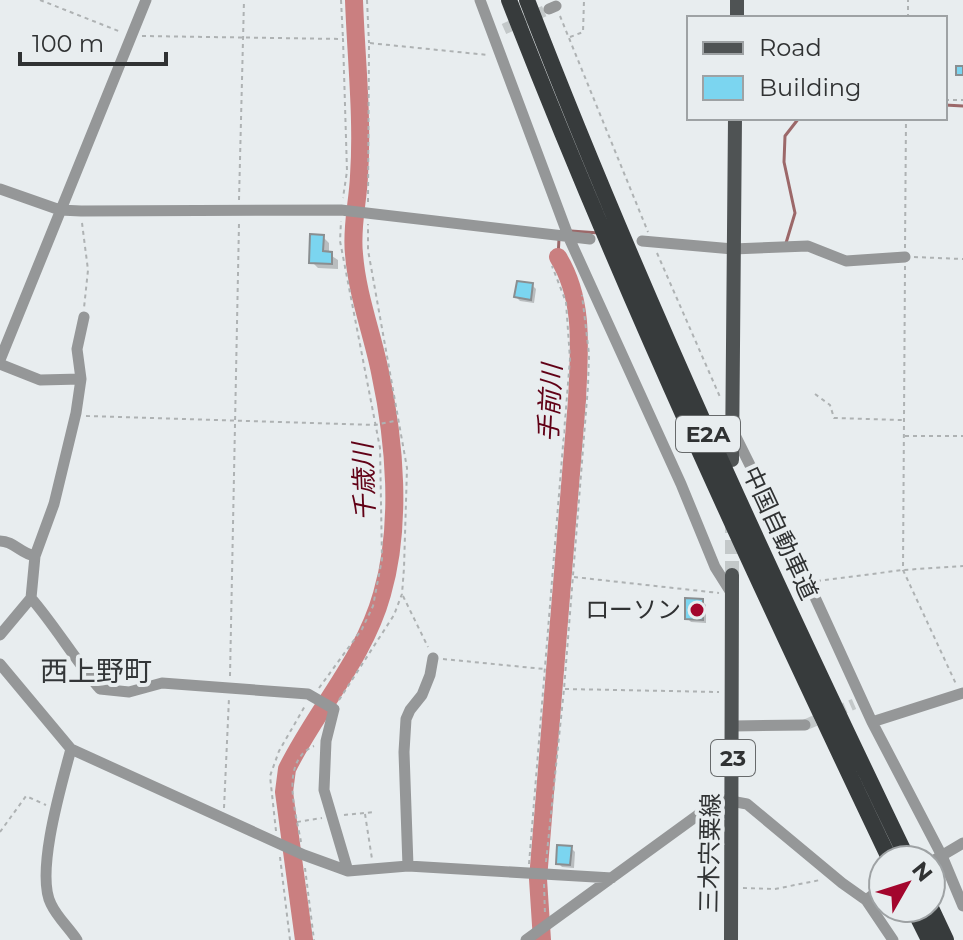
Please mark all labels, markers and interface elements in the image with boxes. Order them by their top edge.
scale bar [20,16,166,66]
legend [687,16,947,120]
text: 100 m [32,29,104,58]
text: Road [759,33,822,62]
text: Building [759,73,862,102]
water label: 手前川 [532,360,568,443]
road number: E2A [676,416,740,452]
water label: 千歳川 [347,439,381,522]
street label: 中国自動車道 [737,461,824,604]
place label: ローソン [585,595,681,624]
marker: ローソン [688,601,706,619]
district label: 西上野町 [40,654,152,688]
road number: 23 [711,740,755,776]
street label: 三木宍粟線 [694,793,725,913]
north arrow [867,844,947,924]
text: N [906,856,938,887]

